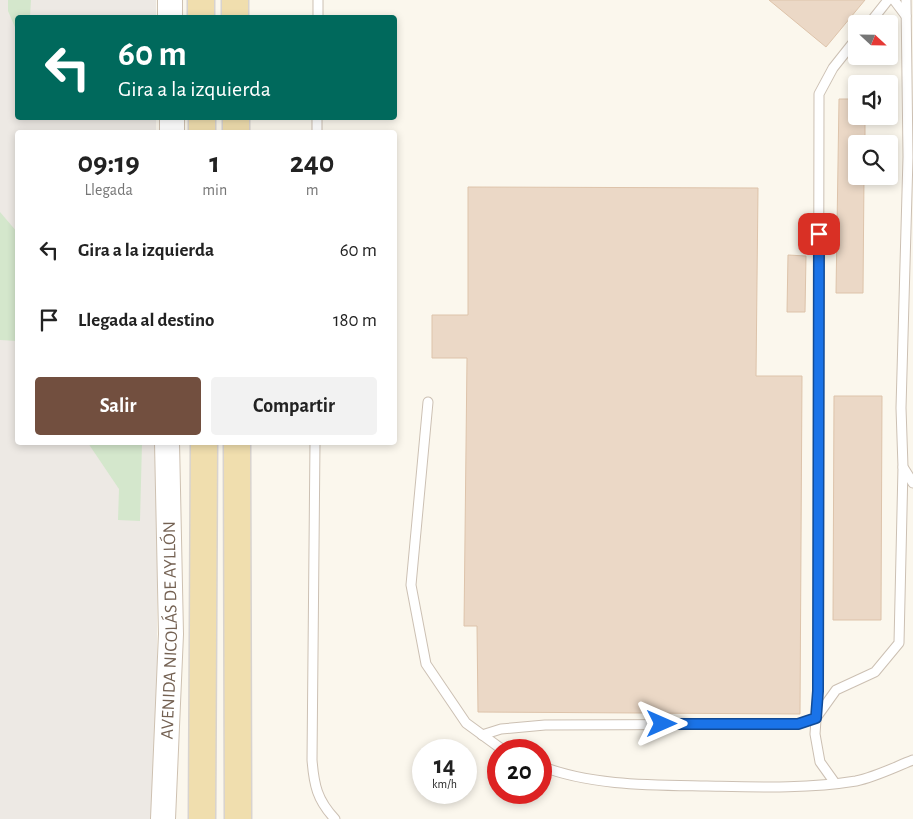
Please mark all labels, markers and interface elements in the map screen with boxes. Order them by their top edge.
north arrow [848,15,898,65]
map controls [848,15,898,185]
icon: left [35,35,100,100]
text: 60 m [118,37,187,72]
button: sound [848,75,898,125]
text: Gira a la izquierda [118,78,271,100]
button: search [848,135,898,185]
text: 09:19 [77,148,140,178]
text: 1 [209,148,220,178]
text: 240 [290,148,334,178]
text: Llegada [84,182,133,198]
text: min [202,182,227,198]
text: m [306,182,318,198]
pin [798,213,840,255]
icon: arrive [805,220,833,248]
icon: left [35,236,63,264]
text: Gira a la izquierda [78,241,214,260]
text: 60 m [340,241,377,260]
icon: arrive [35,306,63,334]
text: Llegada al destino [78,311,215,330]
text: 180 m [333,311,377,330]
button: Salir [35,377,201,435]
button: Compartir [211,377,377,435]
street label: AVENIDA NICOLÁS DE AYLLÓN [158,521,181,740]
position arrow [635,697,687,749]
speed limit sign: 20 [487,739,552,804]
text: 14 [434,753,455,778]
text: km/h [432,778,457,790]

